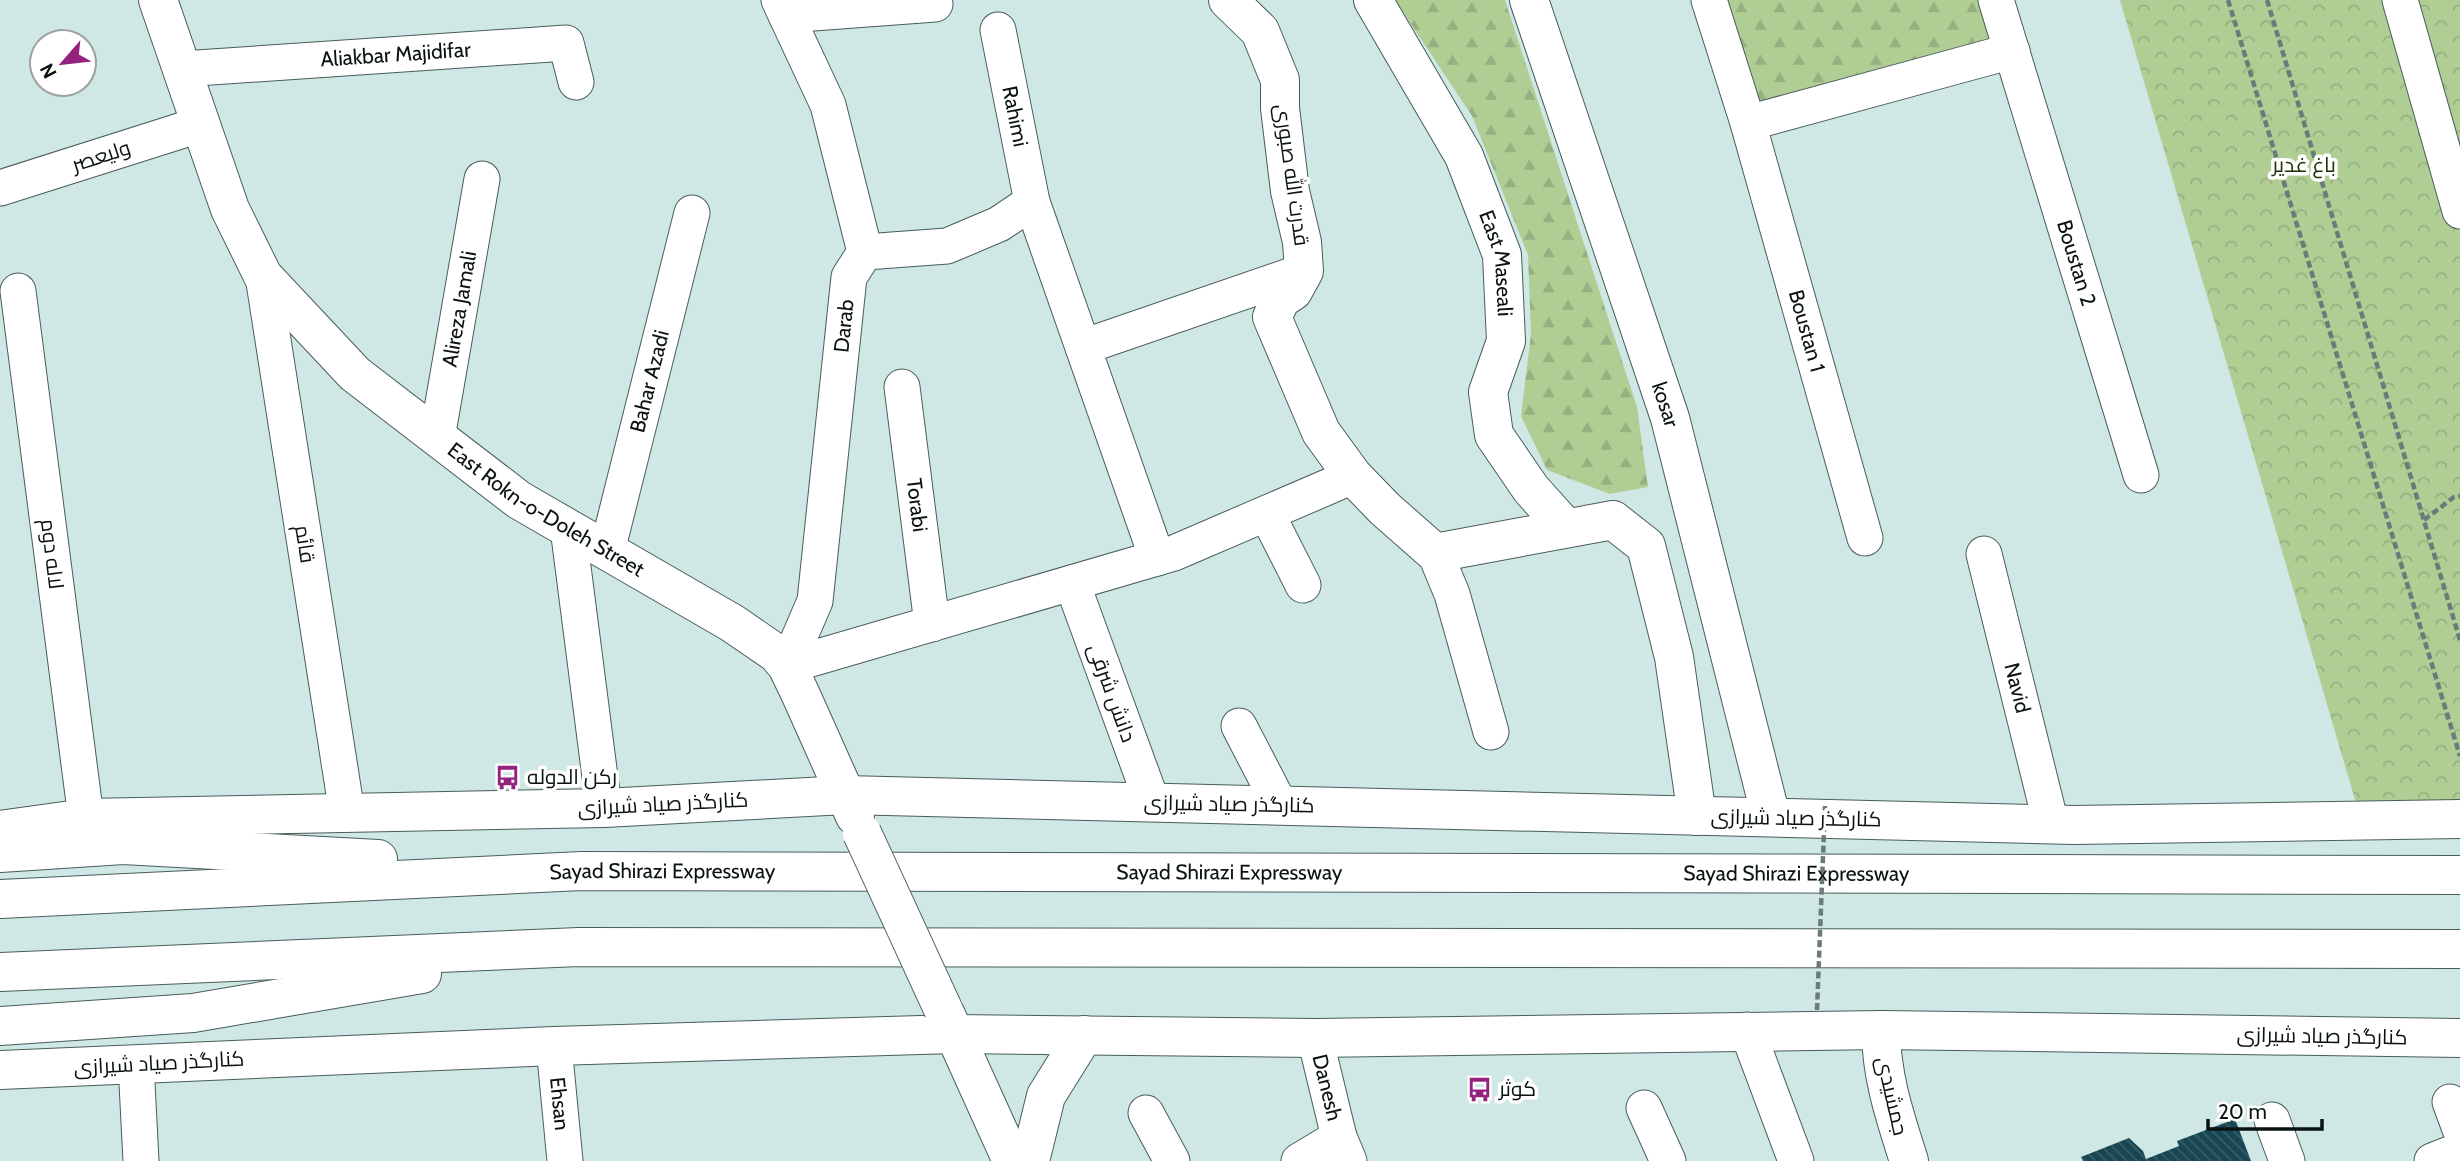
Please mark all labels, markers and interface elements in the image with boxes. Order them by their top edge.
north arrow [28,28,98,98]
street label: Aliakbar Majidifar [320,36,472,72]
text: N [35,59,62,82]
street label: Rahimi [997,84,1034,149]
street label: قدرت الله صبوری [1269,102,1316,248]
street label: ولیعصر [67,134,133,177]
park label: باغ غدیر [2271,152,2336,179]
street label: East Maseali [1474,207,1518,317]
street label: Boustan 2 [2052,217,2102,309]
street label: Alireza Jamali [437,249,481,369]
street label: Boustan 1 [1784,287,1831,375]
street label: Darab [828,298,859,354]
street label: Bahar Azadi [624,327,674,435]
street label: kosar [1647,379,1685,430]
street label: East Rokn-o-Doleh Street [443,437,649,582]
street label: Torabi [902,477,933,533]
street label: لاله دوم [34,517,69,591]
street label: قائم [288,523,321,565]
street label: دانش شرقی [1082,640,1142,746]
street label: Navid [1999,660,2036,715]
bus stop icon: رکن الدوله [493,763,521,791]
place label: رکن الدوله [527,764,617,790]
street label: کنارگذر صیاد شیرازی [577,787,749,821]
street label: کنارگذر صیاد شیرازی [1143,790,1315,818]
street label: کنارگذر صیاد شیرازی [1710,804,1882,832]
street label: Sayad Shirazi Expressway [549,858,776,885]
street label: Sayad Shirazi Expressway [1116,859,1343,885]
street label: Sayad Shirazi Expressway [1683,860,1910,886]
street label: کنارگذر صیاد شیرازی [2236,1022,2408,1050]
street label: کنارگذر صیاد شیرازی [73,1046,245,1080]
street label: Danesh [1307,1052,1348,1123]
street label: جمشیدی [1870,1054,1914,1138]
bus stop icon: کوثر [1465,1075,1493,1103]
street label: Ehsan [545,1076,575,1132]
place label: کوثر [1498,1076,1536,1101]
scale bar [2208,1088,2322,1132]
text: 20 m [2218,1099,2267,1124]

